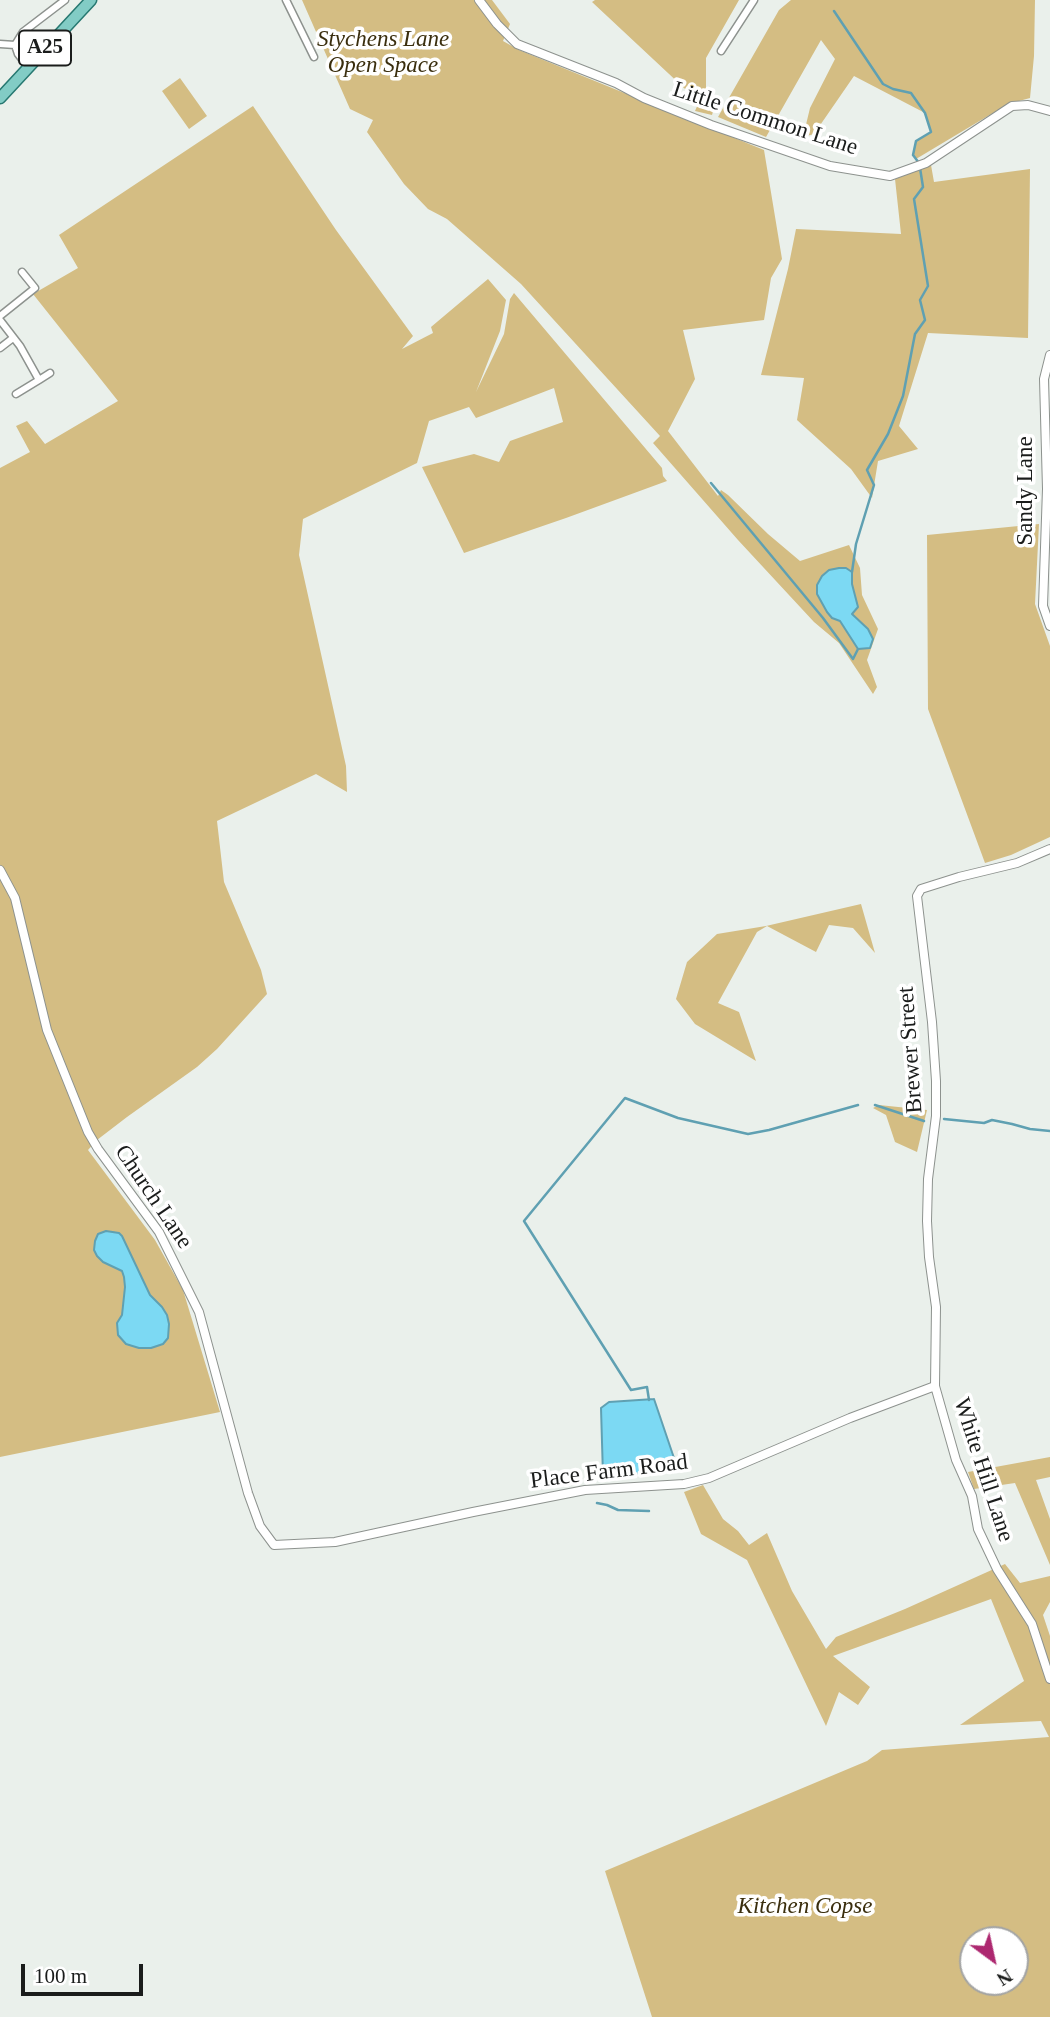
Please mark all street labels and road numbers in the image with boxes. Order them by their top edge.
road number: A25 [19,30,71,66]
street label: Little Common Lane [669,76,861,162]
street label: Sandy Lane [1012,436,1040,546]
street label: Brewer Street [893,986,929,1114]
street label: Church Lane [108,1140,198,1254]
street label: White Hill Lane [947,1395,1019,1545]
street label: Place Farm Road [529,1449,689,1495]

